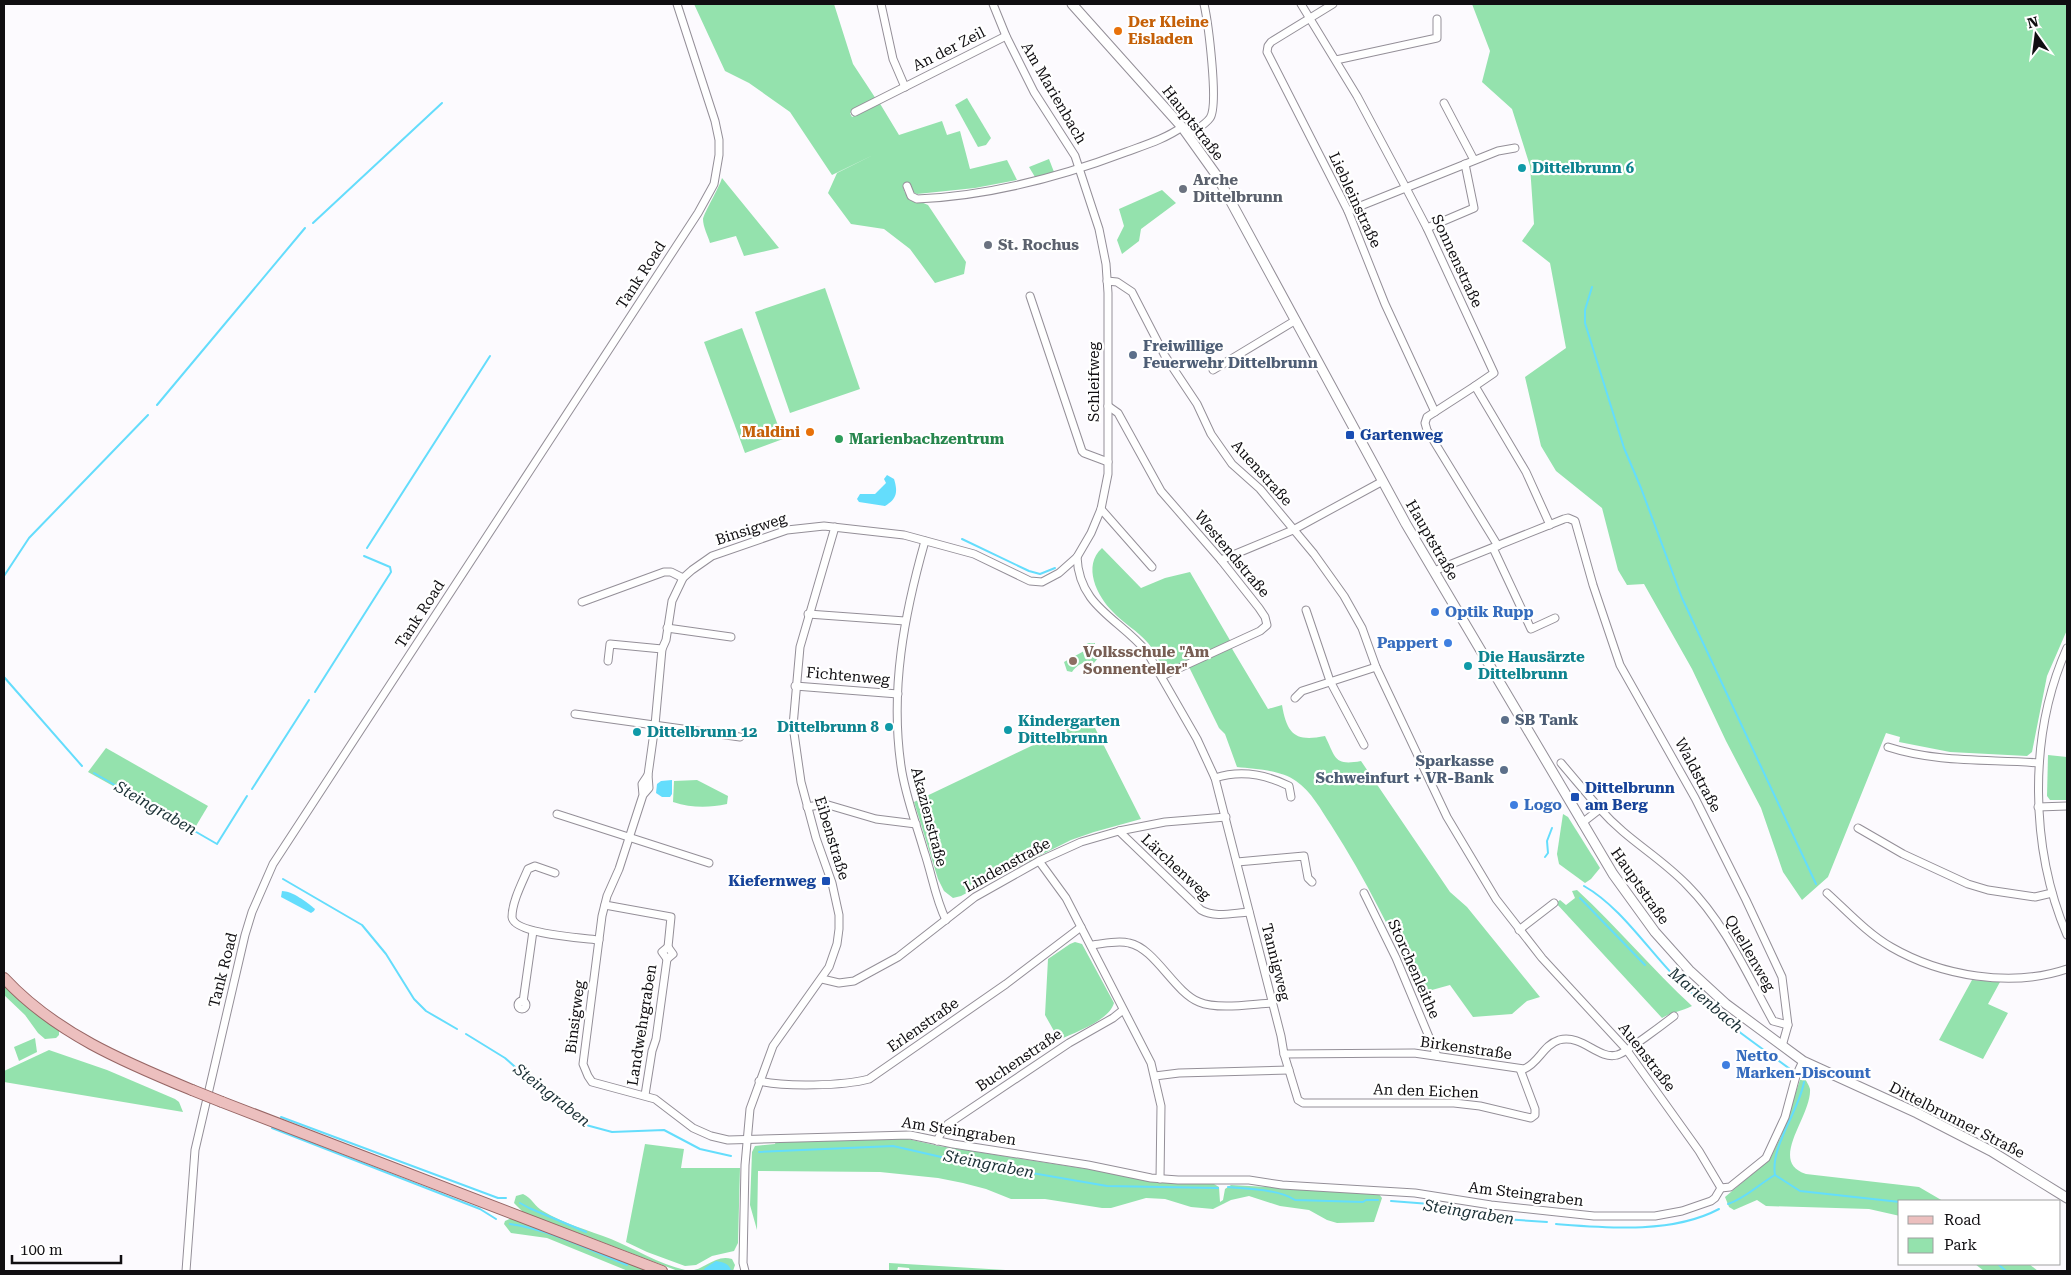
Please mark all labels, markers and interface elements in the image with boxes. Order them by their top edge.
north arrow [2011,10,2061,60]
place label: Der Kleine Eisladen [1128,13,1209,48]
text: N [2026,13,2040,31]
street label: An der Zeil [910,23,989,75]
marker: Der Kleine Eisladen [1112,25,1124,37]
street label: Am Marienbach [1018,39,1091,147]
street label: Hauptstraße [1158,82,1228,164]
street label: Liebleinstraße [1325,149,1385,251]
place label: Dittelbrunn 6 [1532,159,1635,177]
marker: Dittelbrunn 6 [1516,162,1528,174]
place label: Arche Dittelbrunn [1193,171,1283,206]
marker: Arche Dittelbrunn [1177,183,1189,195]
street label: Sonnenstraße [1428,212,1486,310]
place label: St. Rochus [998,236,1079,254]
street label: Tank Road [613,238,670,312]
marker: St. Rochus [982,239,994,251]
place label: Freiwillige Feuerwehr Dittelbrunn [1143,337,1318,372]
street label: Schleifweg [1085,341,1103,422]
marker: Freiwillige Feuerwehr Dittelbrunn [1127,349,1139,361]
place label: Maldini [742,423,800,441]
marker: Maldini [804,426,816,438]
place label: Gartenweg [1360,426,1444,444]
marker: Gartenweg [1344,429,1356,441]
place label: Marienbachzentrum [849,430,1005,448]
marker: Marienbachzentrum [833,433,845,445]
street label: Auenstraße [1228,436,1296,510]
street label: Hauptstraße [1402,497,1462,583]
street label: Westendstraße [1191,507,1273,601]
street label: Binsigweg [713,509,789,549]
street label: Tank Road [392,577,449,651]
place label: Optik Rupp [1445,603,1534,621]
marker: Optik Rupp [1429,606,1441,618]
place label: Pappert [1377,634,1438,652]
marker: Pappert [1442,637,1454,649]
place label: Volksschule "Am Sonnenteller" [1083,643,1210,678]
place label: Die Hausärzte Dittelbrunn [1478,648,1585,683]
marker: Volksschule "Am Sonnenteller" [1067,655,1079,667]
marker: Die Hausärzte Dittelbrunn [1462,660,1474,672]
street label: Fichtenweg [805,663,891,689]
place label: SB Tank [1515,711,1579,729]
place label: Kindergarten Dittelbrunn [1018,712,1120,747]
marker: SB Tank [1499,714,1511,726]
place label: Dittelbrunn 8 [777,718,880,736]
marker: Dittelbrunn 8 [883,721,895,733]
place label: Dittelbrunn 12 [647,723,757,741]
marker: Kindergarten Dittelbrunn [1002,724,1014,736]
marker: Dittelbrunn 12 [631,726,643,738]
street label: Waldstraße [1671,735,1725,815]
place label: Sparkasse Schweinfurt + VR-Bank [1315,752,1495,787]
marker: Sparkasse Schweinfurt + VR-Bank [1498,764,1510,776]
street label: Akazienstraße [907,765,951,869]
water label: Steingraben [111,776,200,839]
place label: Dittelbrunn am Berg [1585,779,1675,814]
marker: Dittelbrunn am Berg [1569,791,1581,803]
street label: Eibenstraße [811,794,853,882]
place label: Logo [1524,796,1562,814]
marker: Logo [1508,799,1520,811]
street label: Lärchenweg [1138,830,1215,904]
street label: Lindenstraße [961,834,1053,896]
street label: Hauptstraße [1607,844,1673,928]
place label: Kiefernweg [728,872,817,890]
marker: Kiefernweg [820,875,832,887]
street label: Quellenweg [1721,912,1779,995]
street label: Storchenleithe [1384,917,1444,1021]
street label: Tannigweg [1258,922,1294,1003]
street label: Tank Road [205,930,241,1009]
street label: Landwehrgraben [623,963,661,1087]
water label: Marienbach [1664,963,1747,1037]
street label: Binsigweg [562,979,588,1055]
street label: Erlenstraße [884,994,962,1056]
street label: Auenstraße [1615,1019,1679,1095]
street label: Buchenstraße [973,1025,1065,1095]
street label: Birkenstraße [1419,1033,1513,1063]
place label: Netto Marken-Discount [1736,1047,1871,1082]
water label: Steingraben [509,1059,594,1131]
marker: Netto Marken-Discount [1720,1059,1732,1071]
street label: Dittelbrunner Straße [1886,1078,2028,1162]
street label: An den Eichen [1373,1080,1479,1102]
street label: Am Steingraben [900,1113,1018,1149]
water label: Steingraben [941,1146,1036,1182]
street label: Am Steingraben [1468,1178,1585,1210]
water label: Steingraben [1421,1195,1516,1229]
legend [1898,1200,2061,1265]
text: Road [1944,1211,1981,1229]
scale bar [12,1232,121,1264]
text: Park [1944,1236,1978,1254]
text: 100 m [20,1241,63,1259]

